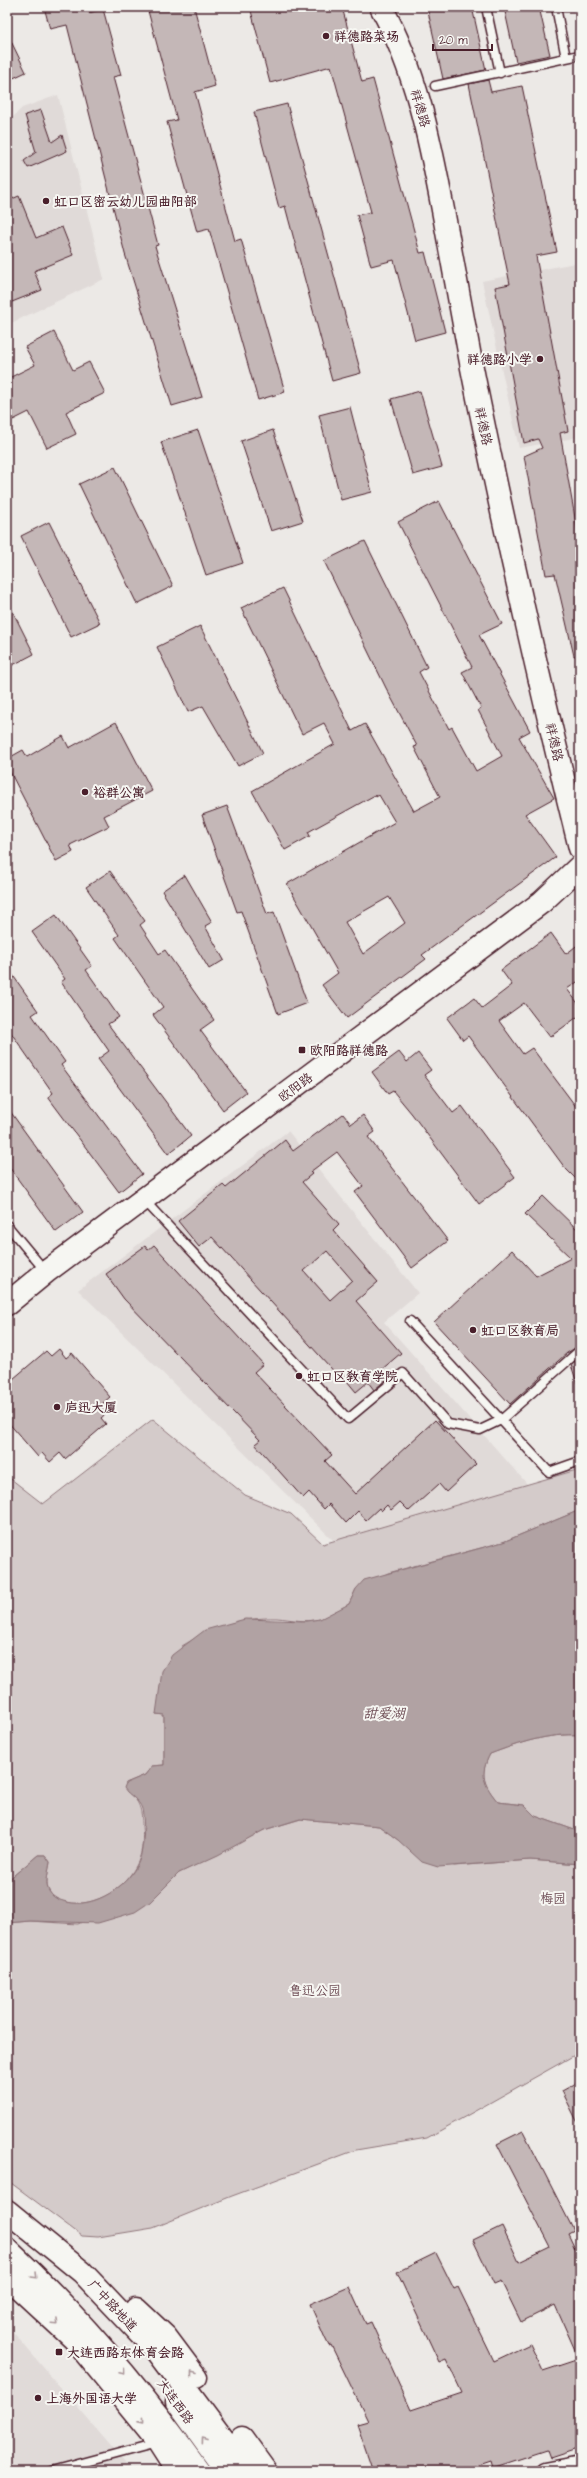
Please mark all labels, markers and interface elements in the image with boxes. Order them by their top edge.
scale bar [433,26,492,52]
place label: 祥德路菜场 [334,28,399,46]
marker: 祥德路菜场 [321,31,331,41]
text: 20 m [439,32,468,49]
street label: 祥德路 [406,87,434,130]
place label: 虹口区密云幼儿园曲阳部 [54,193,197,211]
marker: 虹口区密云幼儿园曲阳部 [41,196,51,206]
place label: 祥德路小学 [467,351,532,369]
marker: 祥德路小学 [535,354,545,364]
street label: 祥德路 [470,405,496,447]
street label: 祥德路 [541,721,567,763]
place label: 裕群公寓 [93,784,145,802]
marker: 裕群公寓 [80,787,90,797]
place label: 欧阳路祥德路 [310,1042,388,1060]
marker: 欧阳路祥德路 [297,1045,307,1055]
street label: 欧阳路 [275,1069,317,1107]
place label: 虹口区教育局 [481,1322,559,1340]
marker: 虹口区教育局 [468,1325,478,1335]
place label: 虹口区教育学院 [307,1368,398,1386]
marker: 虹口区教育学院 [294,1371,304,1381]
place label: 庐迅大厦 [65,1399,117,1417]
marker: 庐迅大厦 [52,1402,62,1412]
water label: 甜爱湖 [363,1704,407,1724]
park label: 梅园 [540,1890,566,1908]
park label: 鲁迅公园 [289,1982,341,2000]
one-way arrow [30,2271,38,2279]
street label: 广中路地道 [84,2276,141,2336]
one-way arrow [51,2318,59,2325]
place label: 大连西路东体育会路 [67,2344,184,2362]
marker: 大连西路东体育会路 [54,2347,64,2357]
one-way arrow [118,2367,125,2375]
one-way arrow [190,2370,197,2377]
street label: 大连西路 [153,2375,198,2428]
place label: 上海外国语大学 [46,2390,137,2408]
marker: 上海外国语大学 [33,2393,43,2403]
one-way arrow [136,2416,143,2424]
one-way arrow [202,2436,209,2443]

